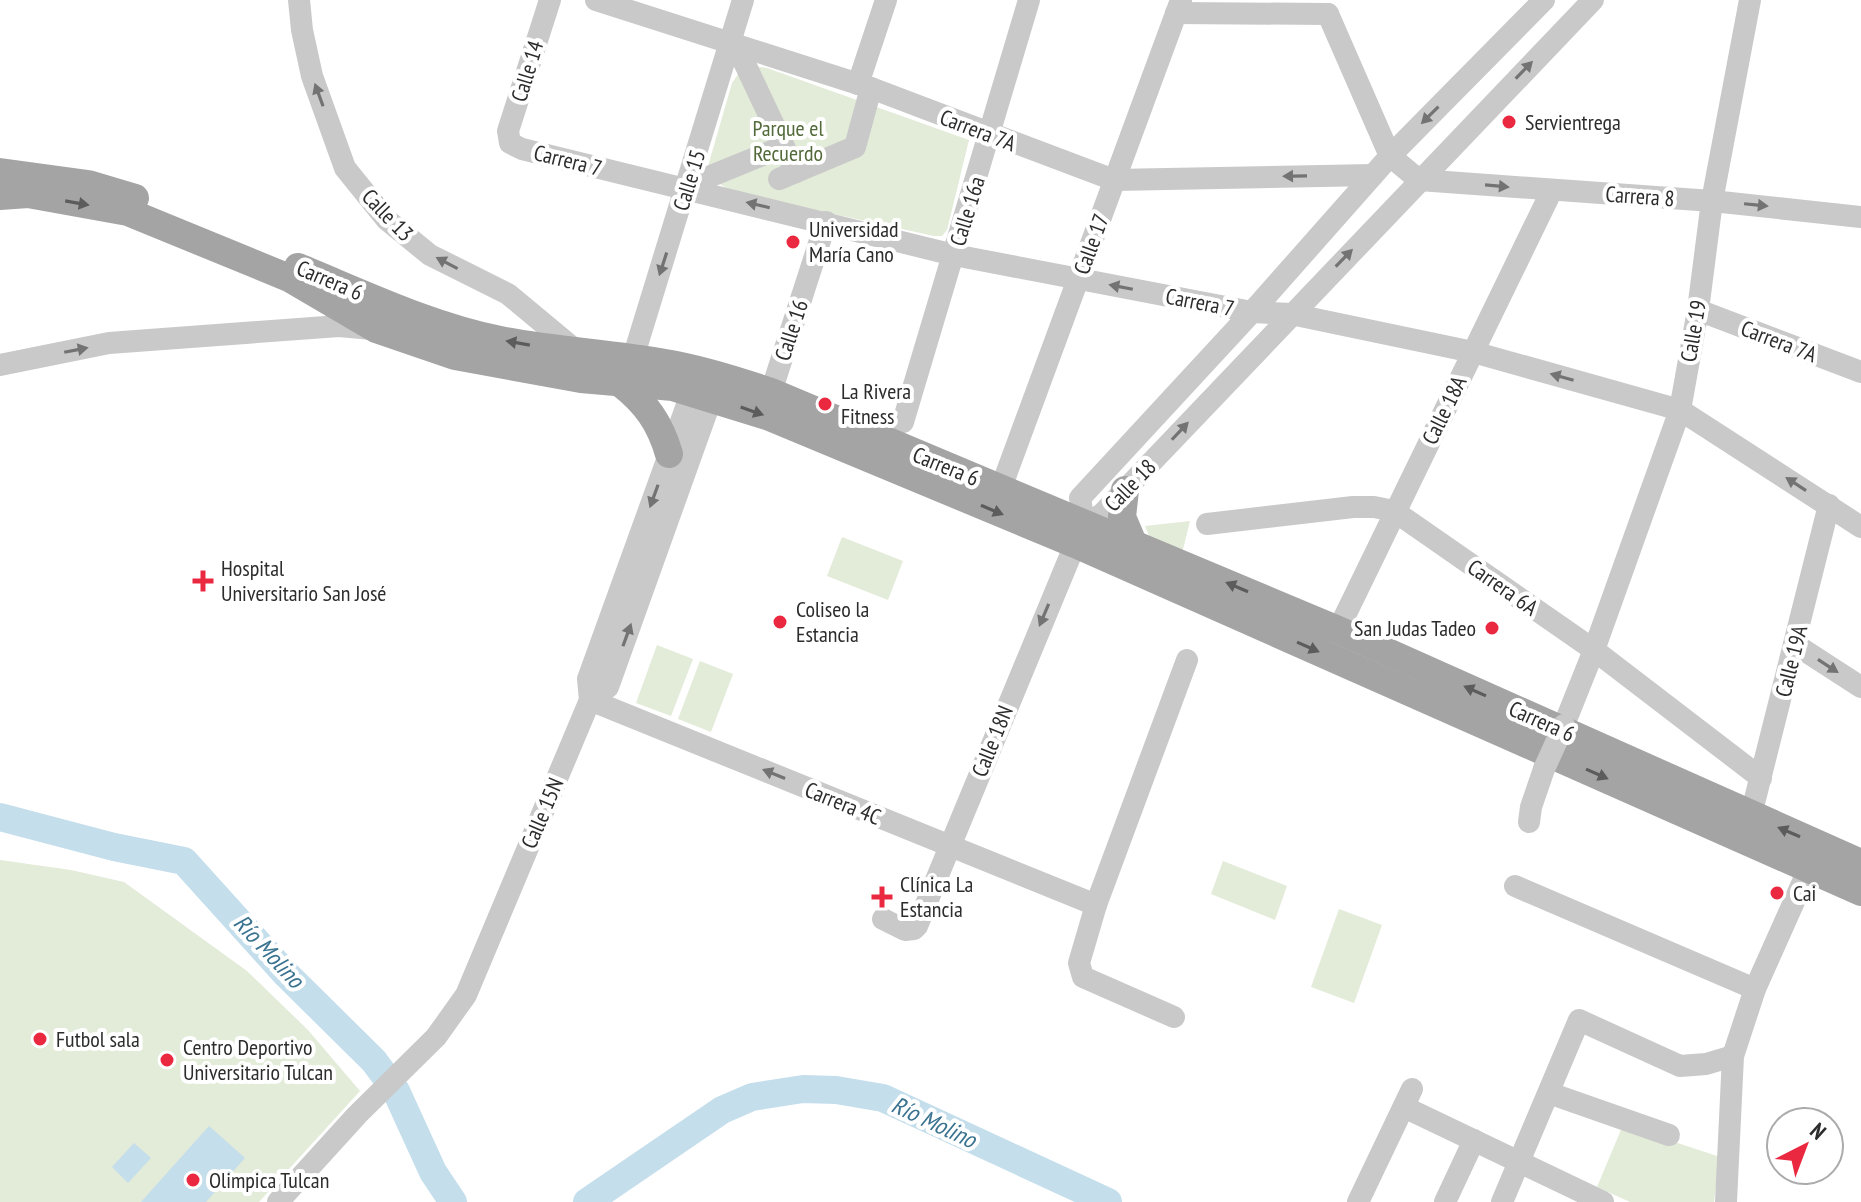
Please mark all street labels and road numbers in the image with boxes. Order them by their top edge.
street label: Calle 14 [504,37,550,105]
street label: Carrera 7A [936,103,1021,157]
street label: Carrera 7 [531,138,605,182]
street label: Calle 15 [666,146,712,214]
street label: Calle 16a [943,173,991,249]
street label: Carrera 8 [1605,180,1675,212]
street label: Calle 13 [356,183,420,247]
street label: Calle 17 [1067,210,1115,278]
street label: Carrera 6 [293,254,367,306]
street label: Carrera 7 [1163,282,1237,322]
street label: Calle 16 [768,296,814,364]
street label: Calle 19 [1674,298,1712,364]
street label: Carrera 7A [1737,314,1822,368]
street label: Calle 18A [1415,371,1473,449]
street label: Carrera 6 [909,440,983,492]
street label: Calle 18 [1098,453,1162,517]
street label: Carrera 6A [1462,553,1544,622]
street label: Calle 19A [1769,622,1814,700]
street label: Carrera 6 [1505,694,1579,748]
street label: Calle 18N [965,701,1019,781]
street label: Calle 15N [515,773,569,853]
street label: Carrera 4C [801,775,885,831]

